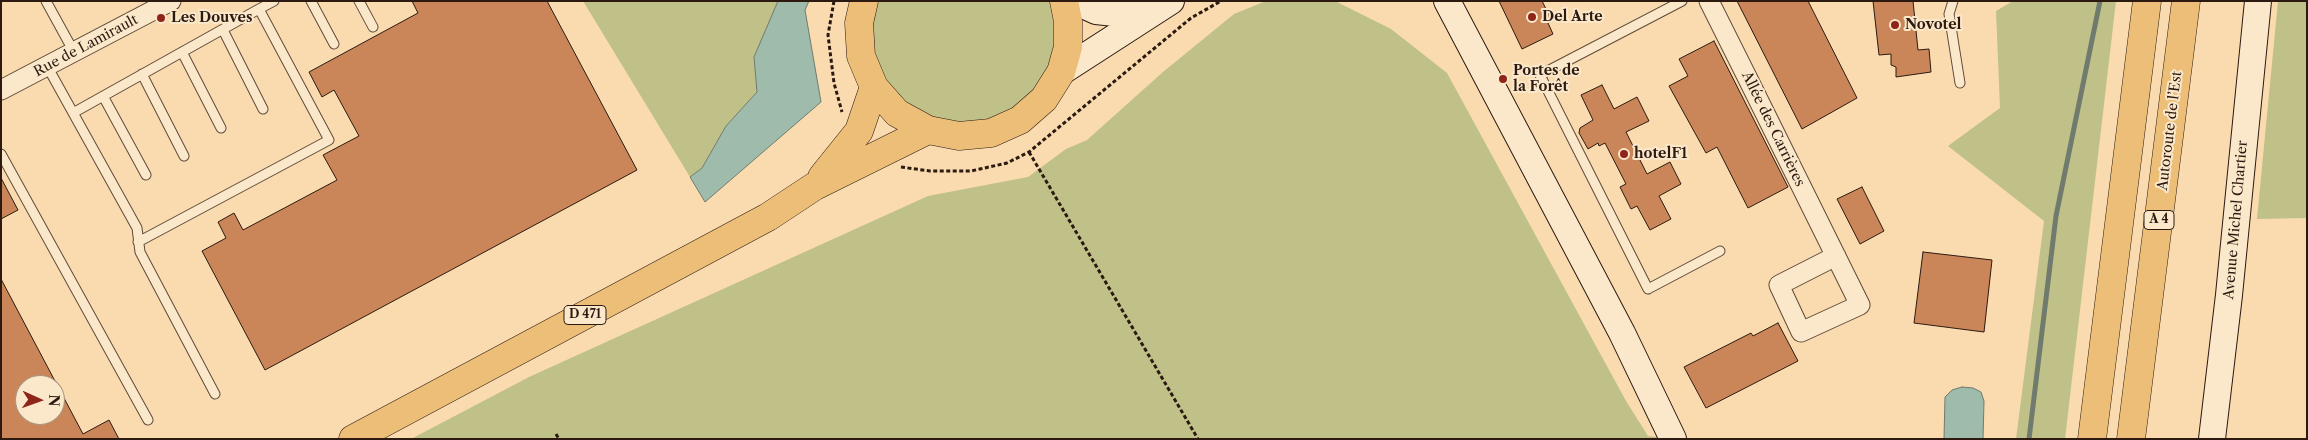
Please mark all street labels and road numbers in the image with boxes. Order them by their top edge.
street label: Rue de Lamirault [31,12,141,80]
street label: Allée des Carrières [1738,69,1808,189]
street label: Autoroute de l’Est [2154,70,2186,192]
street label: Avenue Michel Chartier [2221,140,2251,300]
road number: A 4 [2144,210,2174,230]
road number: D 471 [564,306,606,324]

